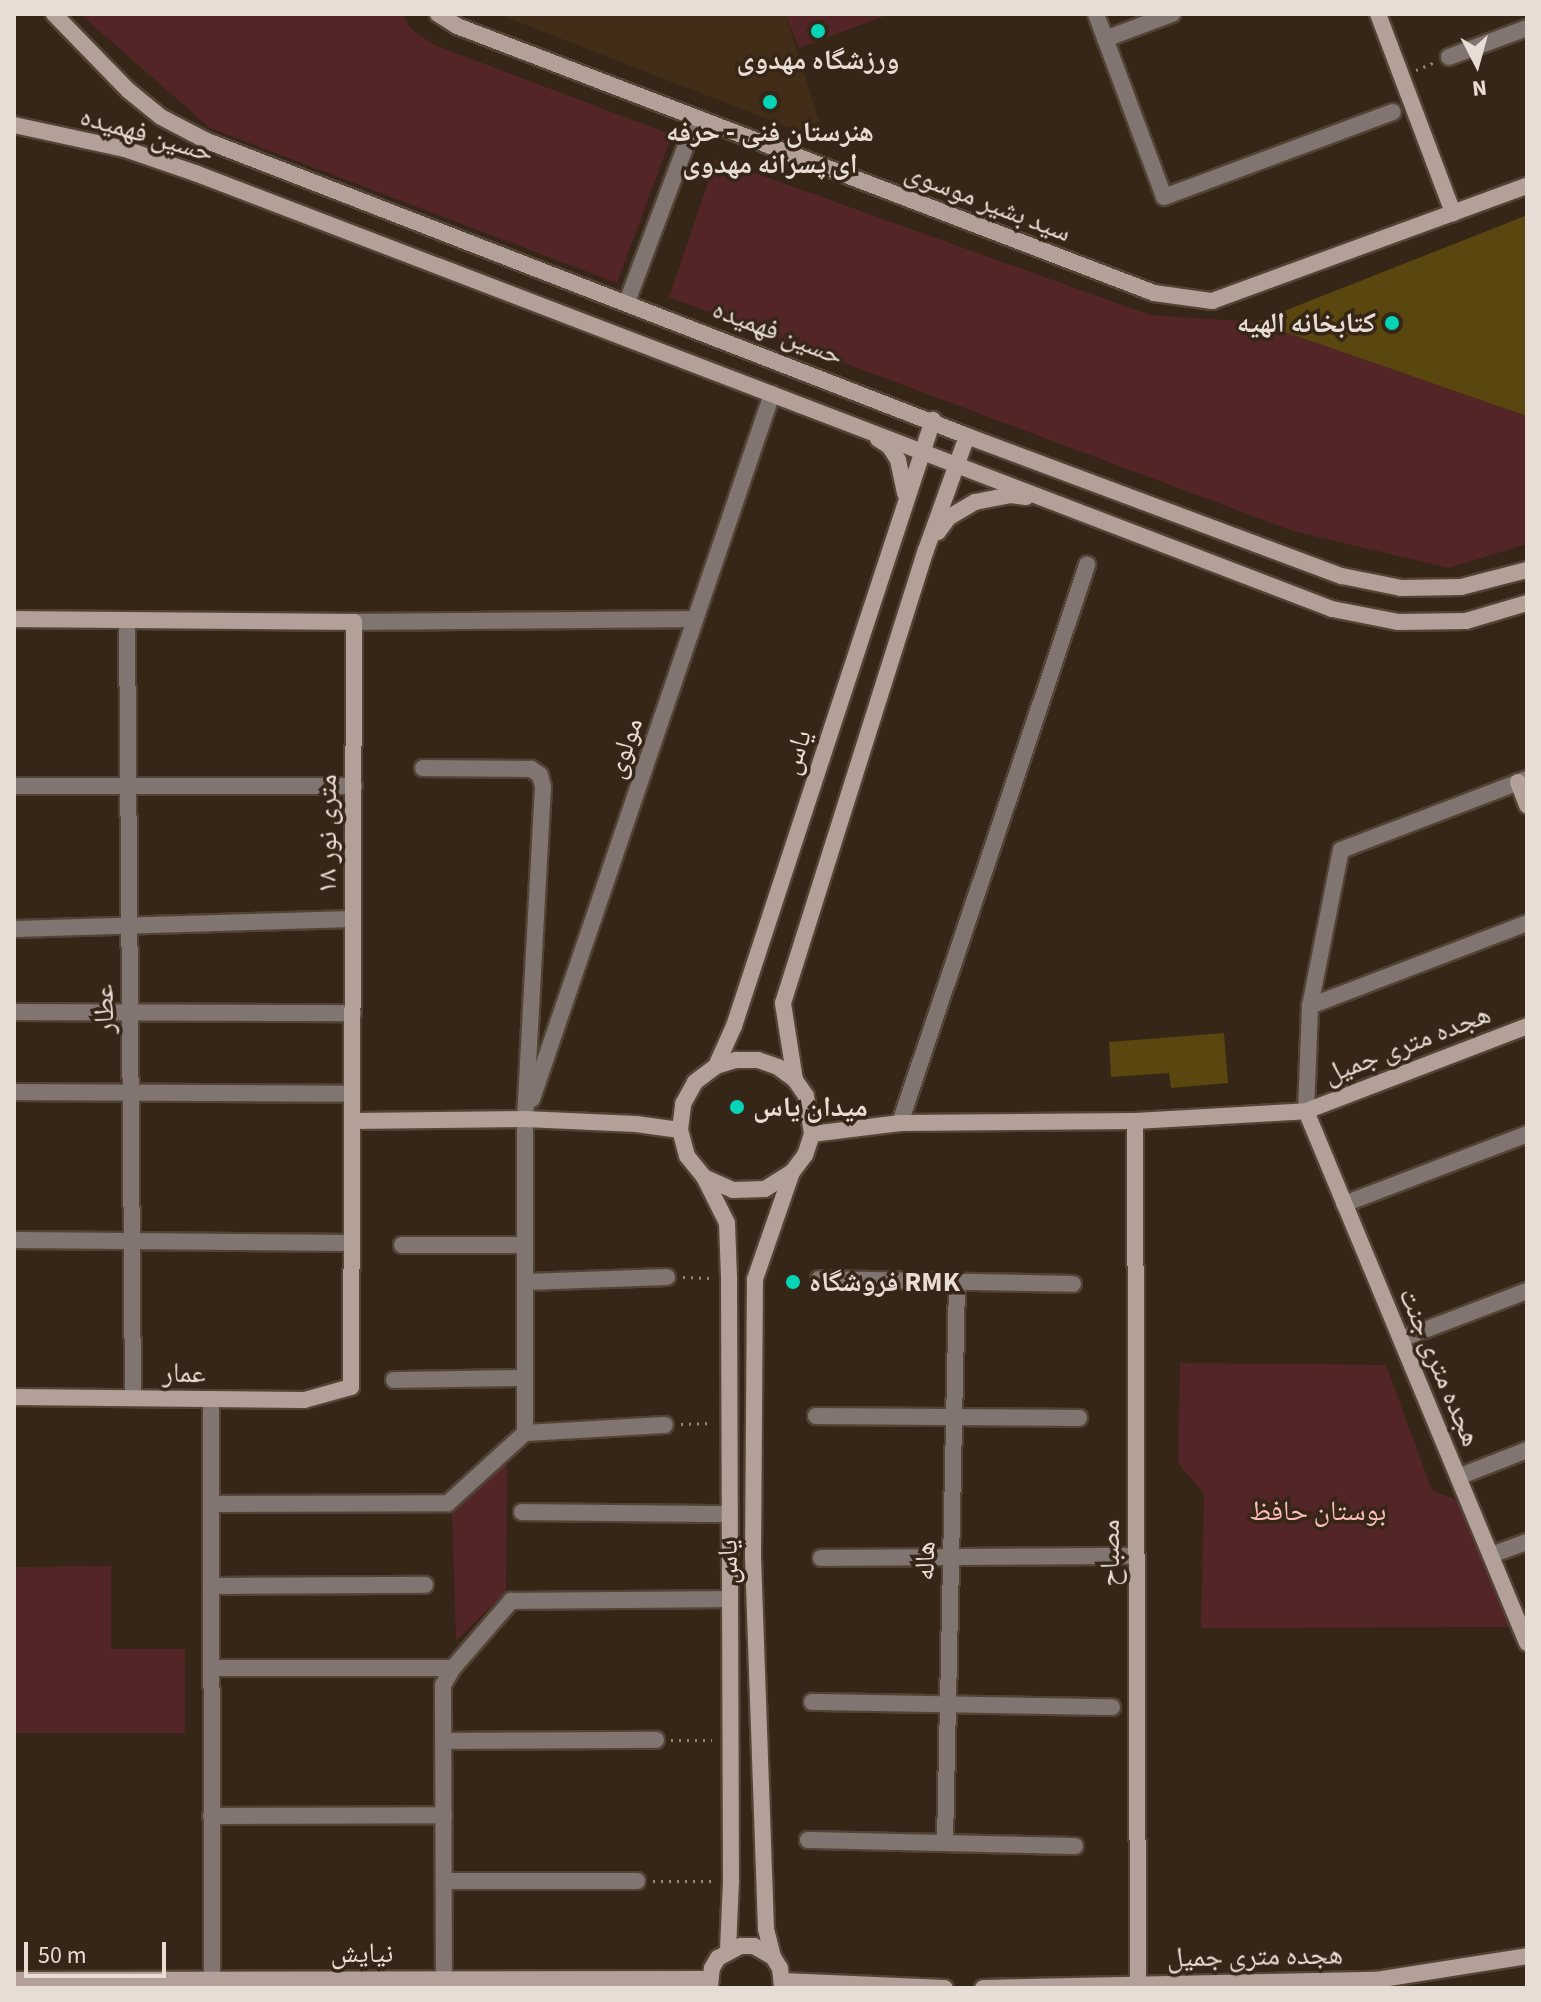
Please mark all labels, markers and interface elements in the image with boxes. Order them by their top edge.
marker: ورزشگاه مهدوی [809,22,827,40]
north arrow [1437,24,1517,104]
place label: ورزشگاه مهدوی [737,43,899,77]
text: N [1471,71,1488,105]
marker: هنرستان فنی - حرفه ای پسرانه مهدوی [761,93,779,111]
street label: حسین فهمیده [76,99,218,169]
place label: هنرستان فنی - حرفه ای پسرانه مهدوی [666,115,874,181]
street label: سید بشیر موسوی [900,155,1076,249]
street label: حسین فهمیده [708,292,848,372]
place label: کتابخانه الهیه [1237,306,1376,340]
marker: کتابخانه الهیه [1383,314,1401,332]
street label: مولوی [598,713,650,783]
street label: یاس [773,725,819,779]
street label: ۱۸ متری نور [310,774,344,894]
street label: عطار [87,984,121,1034]
street label: هجده متری جمیل [1319,997,1495,1091]
place label: میدان یاس [753,1090,868,1124]
marker: میدان یاس [728,1098,746,1116]
place label: فروشگاه RMK [809,1265,960,1299]
marker: فروشگاه RMK [784,1273,802,1291]
street label: هجده متری جنت [1392,1283,1488,1451]
street label: عمار [162,1356,206,1390]
park label: بوستان حافظ [1250,1494,1386,1528]
street label: مصباح [1093,1519,1127,1587]
street label: یاس [711,1539,745,1585]
street label: هاله [908,1541,942,1581]
scale bar [28,1926,170,1976]
street label: نیایش [331,1936,393,1970]
text: 50 m [38,1938,87,1973]
street label: هجده متری جمیل [1167,1938,1343,1974]

